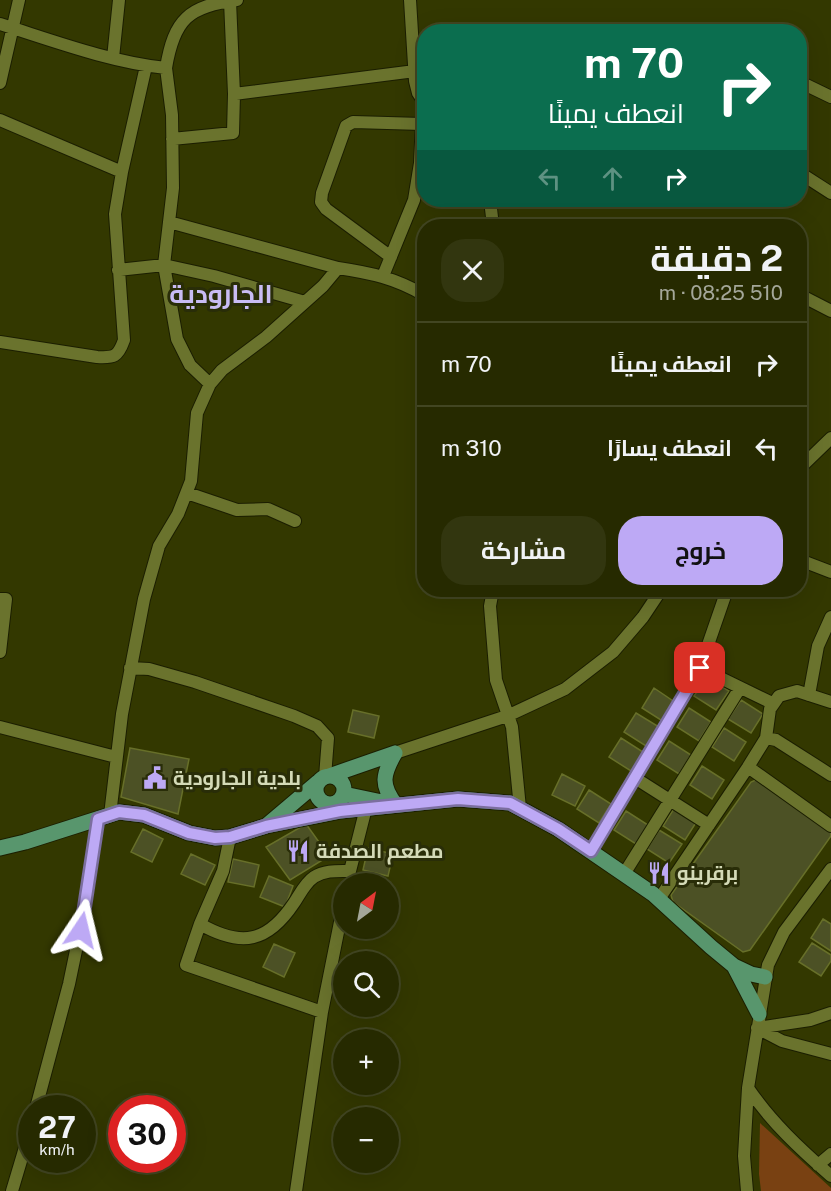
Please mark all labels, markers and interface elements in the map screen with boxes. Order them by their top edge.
text: 70 m [584,38,684,87]
icon: right [705,48,783,126]
text: انعطف يمينًا [548,97,684,129]
icon: left [533,162,566,195]
icon: ahead [596,162,629,195]
icon: right [659,162,692,195]
text: 2 دقيقة [650,237,783,279]
button: close [441,239,504,302]
district label: الجارودية [169,278,273,309]
text: 510 m · 08:25 [659,281,783,305]
icon: right [750,348,783,381]
text: 70 m [441,351,492,377]
text: انعطف يمينًا [610,351,732,377]
icon: left [750,432,783,465]
text: 310 m [441,435,502,461]
text: انعطف يسارًا [607,435,732,461]
button: مشاركة [441,516,606,585]
button: خروج [618,516,783,585]
pin [674,642,725,693]
icon: arrive [683,651,716,684]
public building icon: بلدية الجارودية [142,765,168,791]
place label: بلدية الجارودية [173,766,301,790]
restaurant icon: مطعم الصدفة [285,838,311,864]
place label: مطعم الصدفة [316,839,443,865]
restaurant icon: برقرينو [646,860,672,886]
place label: برقرينو [677,861,738,885]
north arrow [333,873,399,939]
map controls [333,873,399,1173]
position arrow [49,898,113,962]
button: search [333,951,399,1017]
button: + [333,1029,399,1095]
speed limit sign: 30 [108,1095,186,1173]
button: − [333,1107,399,1173]
text: 27 [38,1109,76,1145]
text: km/h [39,1141,75,1158]

